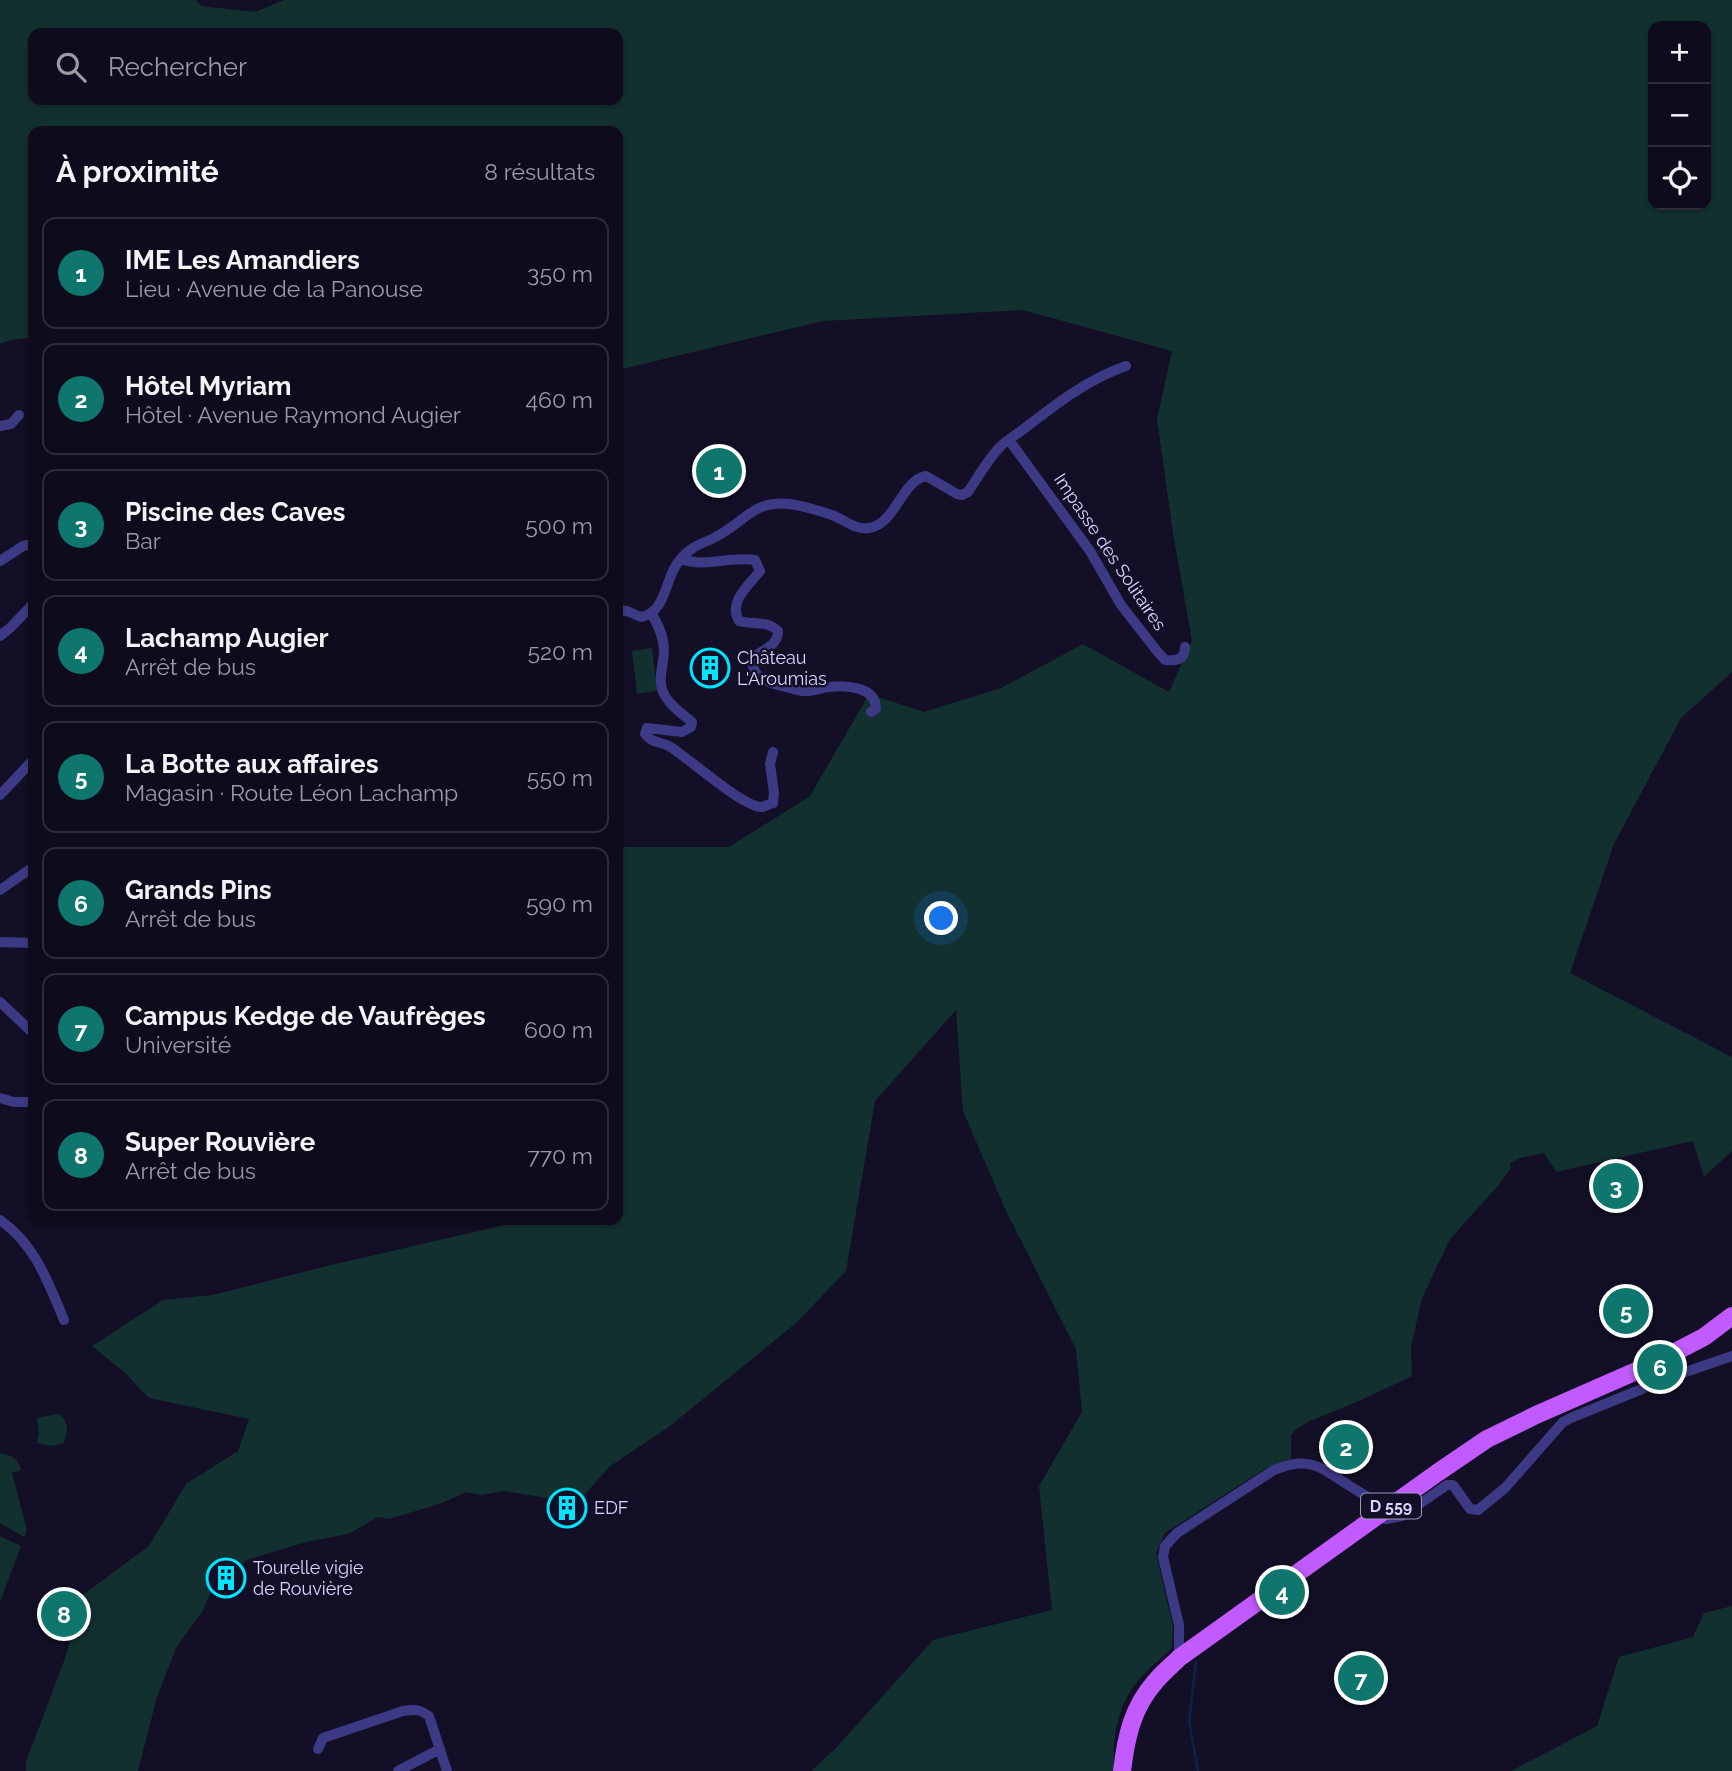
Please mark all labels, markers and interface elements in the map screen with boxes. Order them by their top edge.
map controls [1648,21,1711,210]
button: + [1648,21,1711,84]
search box [28,28,623,105]
icon: search [52,48,90,86]
text: Rechercher [108,52,247,82]
button: − [1648,84,1711,147]
button: locate [1648,147,1711,210]
text: À proximité [56,154,219,189]
text: 8 résultats [484,158,595,185]
text: IME Les Amandiers [125,245,360,275]
text: 1 [75,260,87,287]
text: 350 m [527,260,593,287]
text: Lieu · Avenue de la Panouse [125,275,423,302]
text: Hôtel Myriam [125,371,291,401]
text: 2 [75,386,87,413]
text: 460 m [525,386,593,413]
text: Hôtel · Avenue Raymond Augier [125,401,461,428]
pin: 1 [696,445,742,497]
street label: Impasse des Solitaires [1050,469,1171,635]
text: Piscine des Caves [125,497,345,527]
text: 3 [75,512,87,539]
text: 500 m [525,512,593,539]
text: Bar [125,527,161,554]
text: Lachamp Augier [125,623,329,653]
text: 4 [74,638,88,665]
text: 520 m [527,638,593,665]
building icon: Château L'Aroumias [689,647,731,689]
place label: Château L'Aroumias [737,647,827,689]
text: Arrêt de bus [125,653,256,680]
text: La Botte aux affaires [125,749,379,779]
text: 5 [75,764,87,791]
text: 550 m [527,764,593,791]
text: Magasin · Route Léon Lachamp [125,779,458,806]
text: Grands Pins [125,875,272,905]
text: 6 [74,890,88,917]
text: 590 m [526,890,593,917]
your location [924,901,958,935]
text: Arrêt de bus [125,905,256,932]
text: Campus Kedge de Vaufrèges [125,1001,486,1031]
text: 7 [75,1016,87,1043]
text: 600 m [524,1016,593,1043]
text: Université [125,1031,231,1058]
text: Super Rouvière [125,1127,315,1157]
text: 8 [74,1142,88,1169]
text: 770 m [527,1142,593,1169]
text: Arrêt de bus [125,1157,256,1184]
pin: 3 [1593,1160,1639,1212]
pin: 5 [1603,1285,1649,1337]
pin: 6 [1637,1341,1683,1393]
pin: 2 [1323,1421,1369,1473]
building icon: EDF [546,1487,588,1529]
road number: D 559 [1361,1494,1421,1518]
place label: EDF [594,1497,628,1518]
building icon: Tourelle vigie de Rouvière [205,1557,247,1599]
place label: Tourelle vigie de Rouvière [253,1557,364,1599]
pin: 4 [1259,1566,1305,1618]
pin: 8 [41,1588,87,1640]
pin: 7 [1338,1652,1384,1704]

